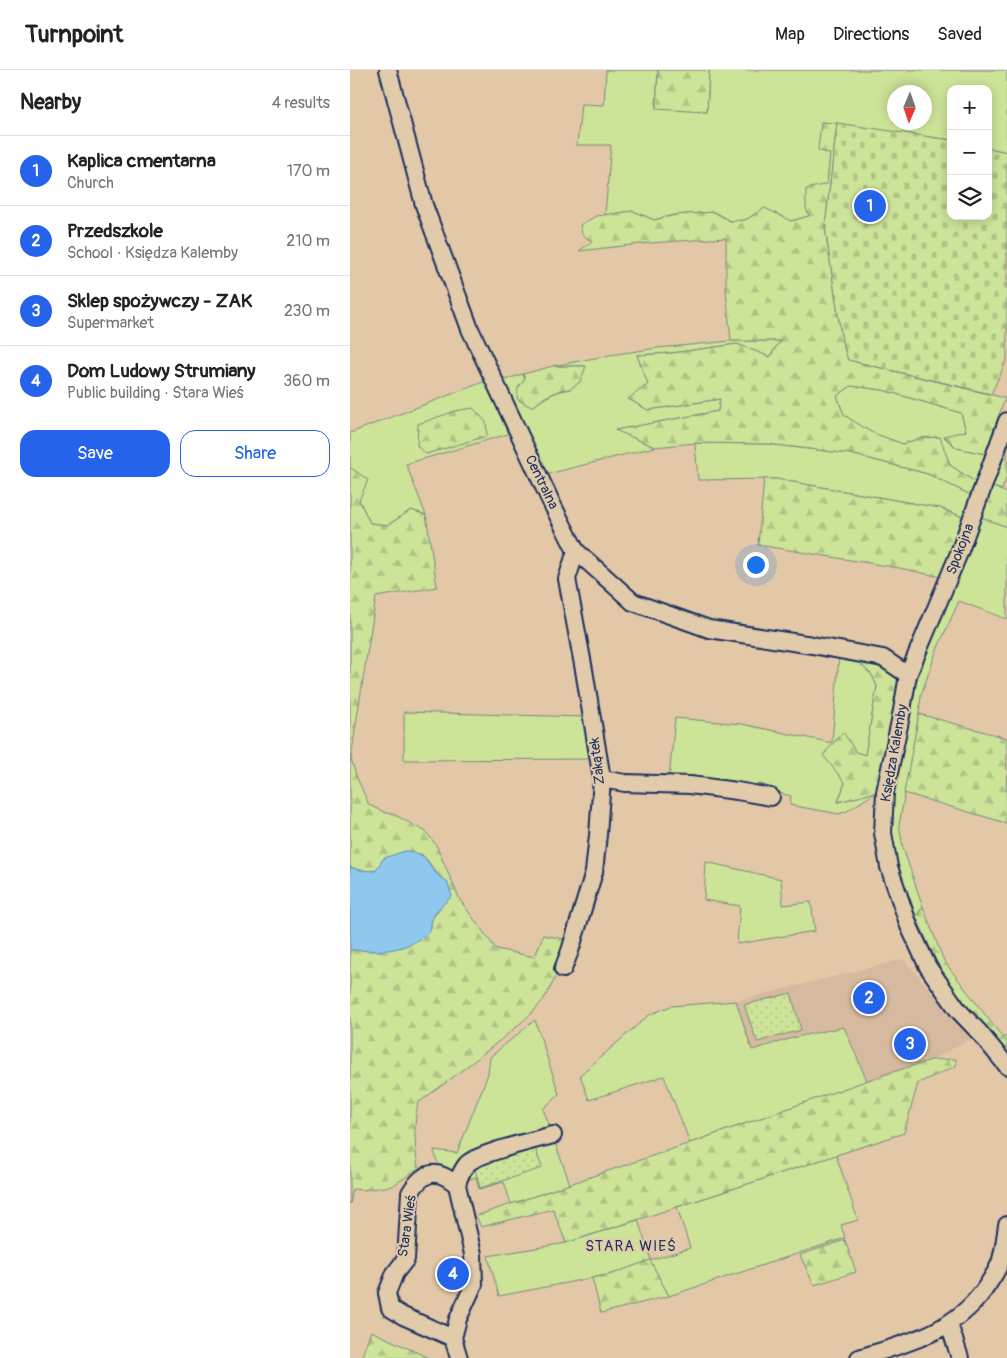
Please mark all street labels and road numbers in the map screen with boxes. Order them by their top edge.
street label: Centralna [522,452,562,512]
street label: Spokojna [943,521,977,577]
street label: Księdza Kalemby [877,703,911,803]
street label: Zakątek [586,736,608,786]
street label: Stara Wieś [394,1193,420,1258]

